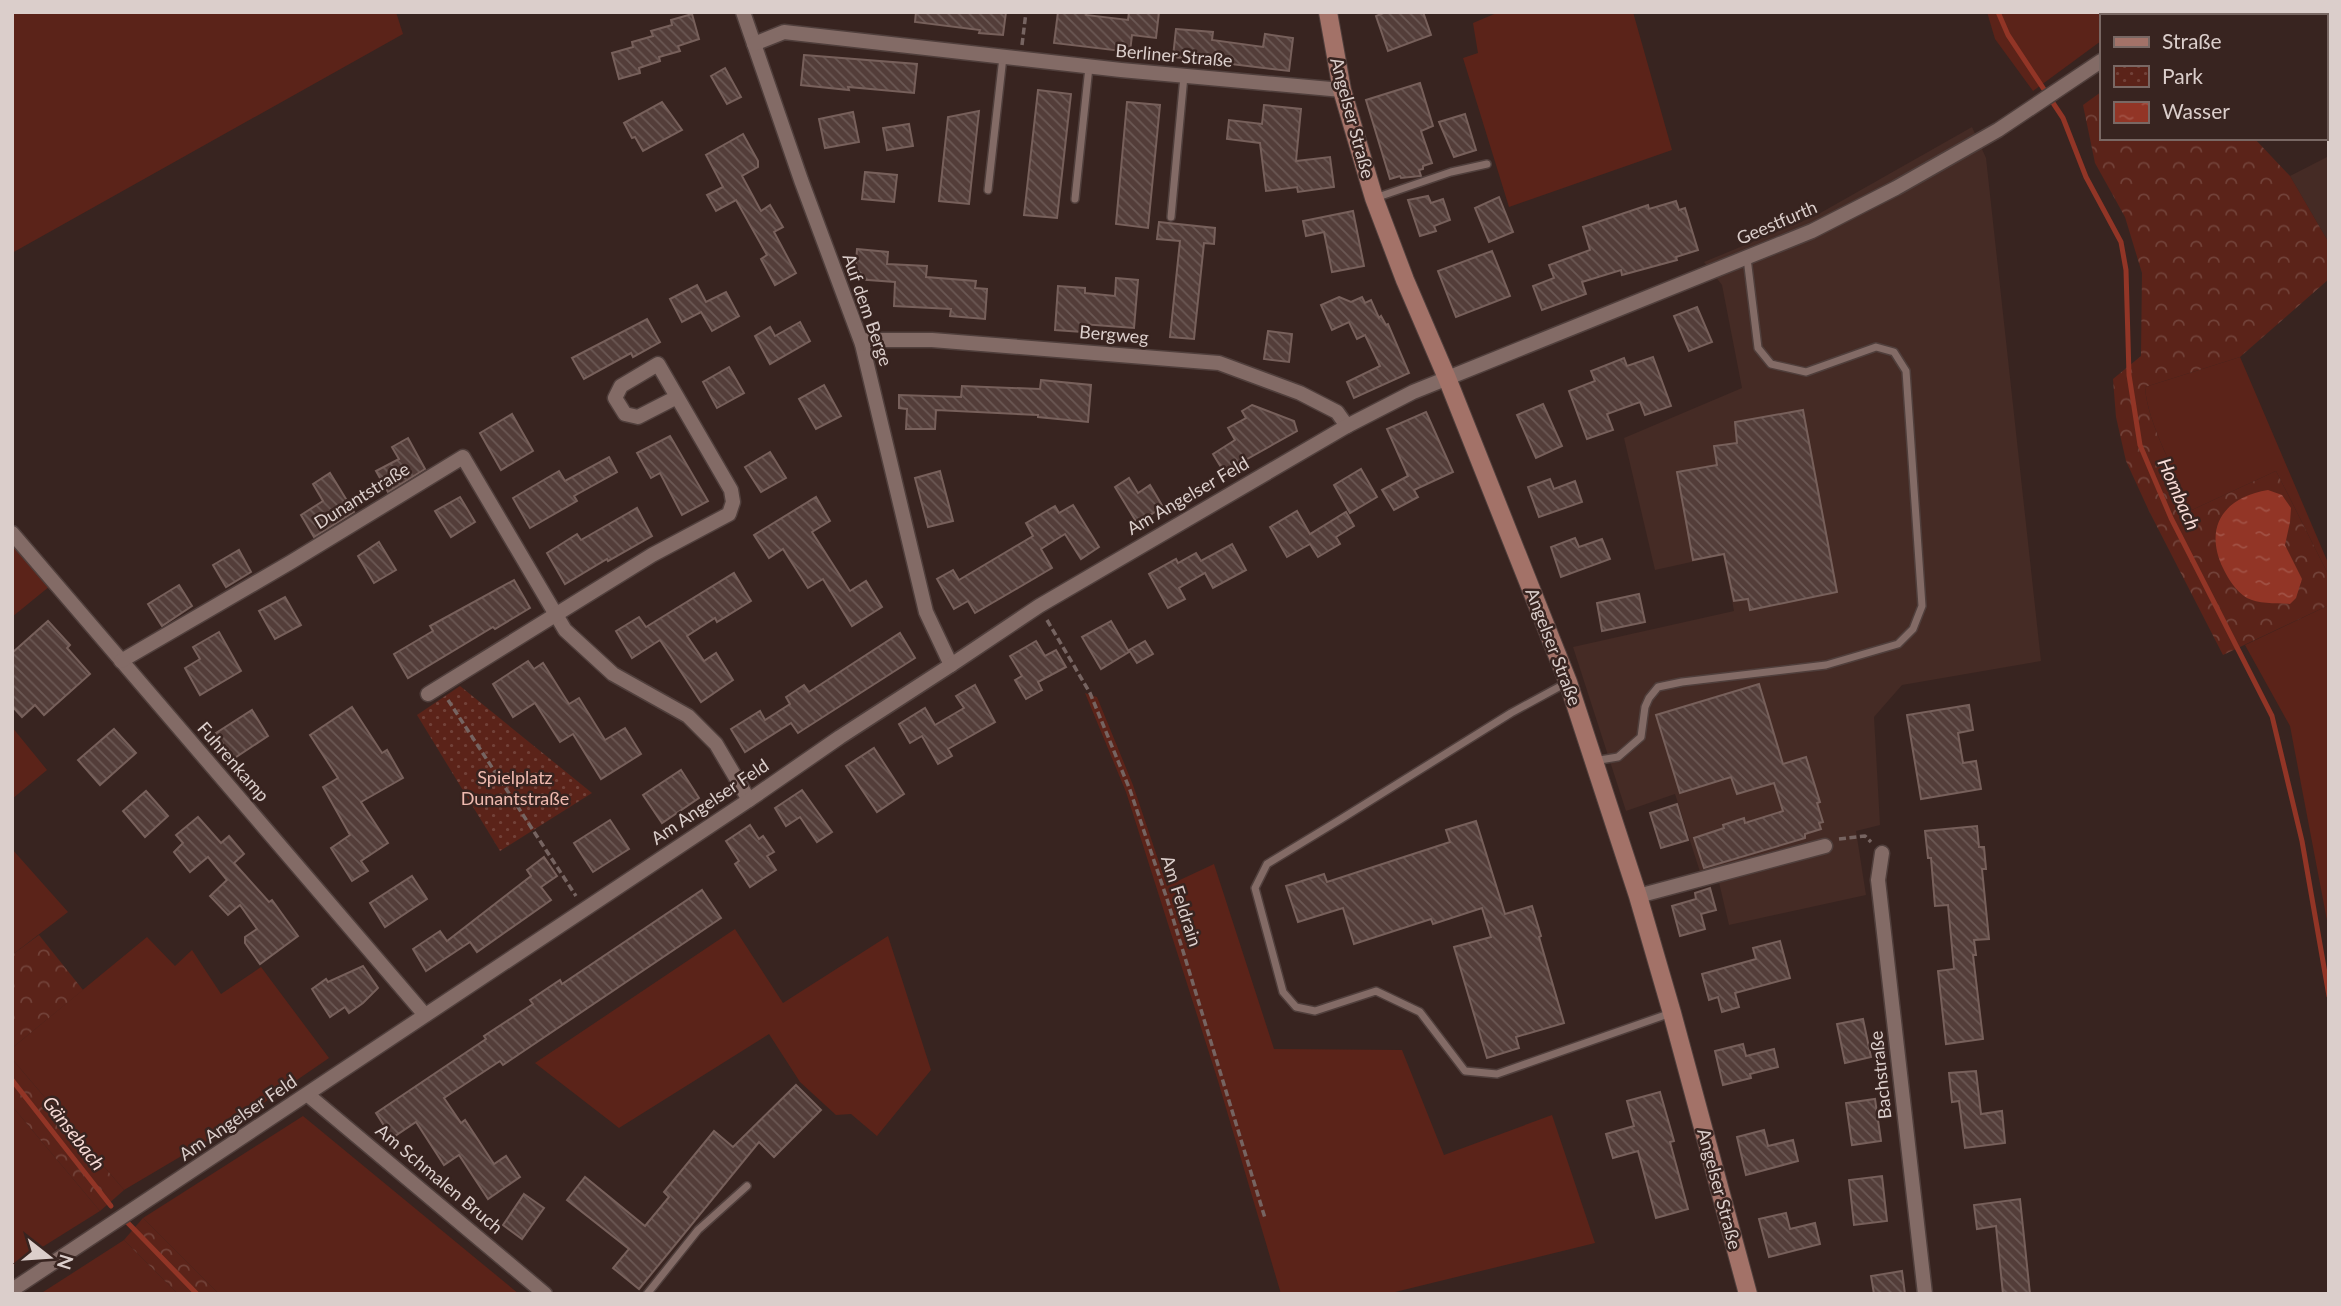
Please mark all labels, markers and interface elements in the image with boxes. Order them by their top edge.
legend [2100,14,2327,140]
text: Straße [2162,28,2222,53]
street label: Berliner Straße [1115,39,1234,71]
street label: Angelser Straße [1326,55,1380,181]
text: Park [2162,63,2203,88]
text: Wasser [2162,98,2230,123]
street label: Geestfurth [1733,195,1820,249]
street label: Auf dem Berge [838,250,897,369]
street label: Bergweg [1078,320,1150,348]
street label: Am Angelser Feld [1122,451,1253,539]
water label: Hombach [2153,454,2206,533]
street label: Dunantstraße [310,457,413,533]
street label: Angelser Straße [1521,585,1586,709]
street label: Fuhrenkamp [193,717,274,806]
street label: Am Angelser Feld [646,754,773,849]
park label: Spielplatz Dunantstraße [461,766,569,809]
street label: Am Feldrain [1157,852,1207,949]
street label: Bachstraße [1864,1030,1896,1120]
street label: Am Angelser Feld [174,1070,301,1165]
water label: Gänsebach [38,1091,110,1174]
street label: Am Schmalen Bruch [372,1119,508,1238]
street label: Angelser Straße [1693,1126,1747,1252]
north arrow [14,1222,84,1292]
text: N [53,1252,79,1272]

